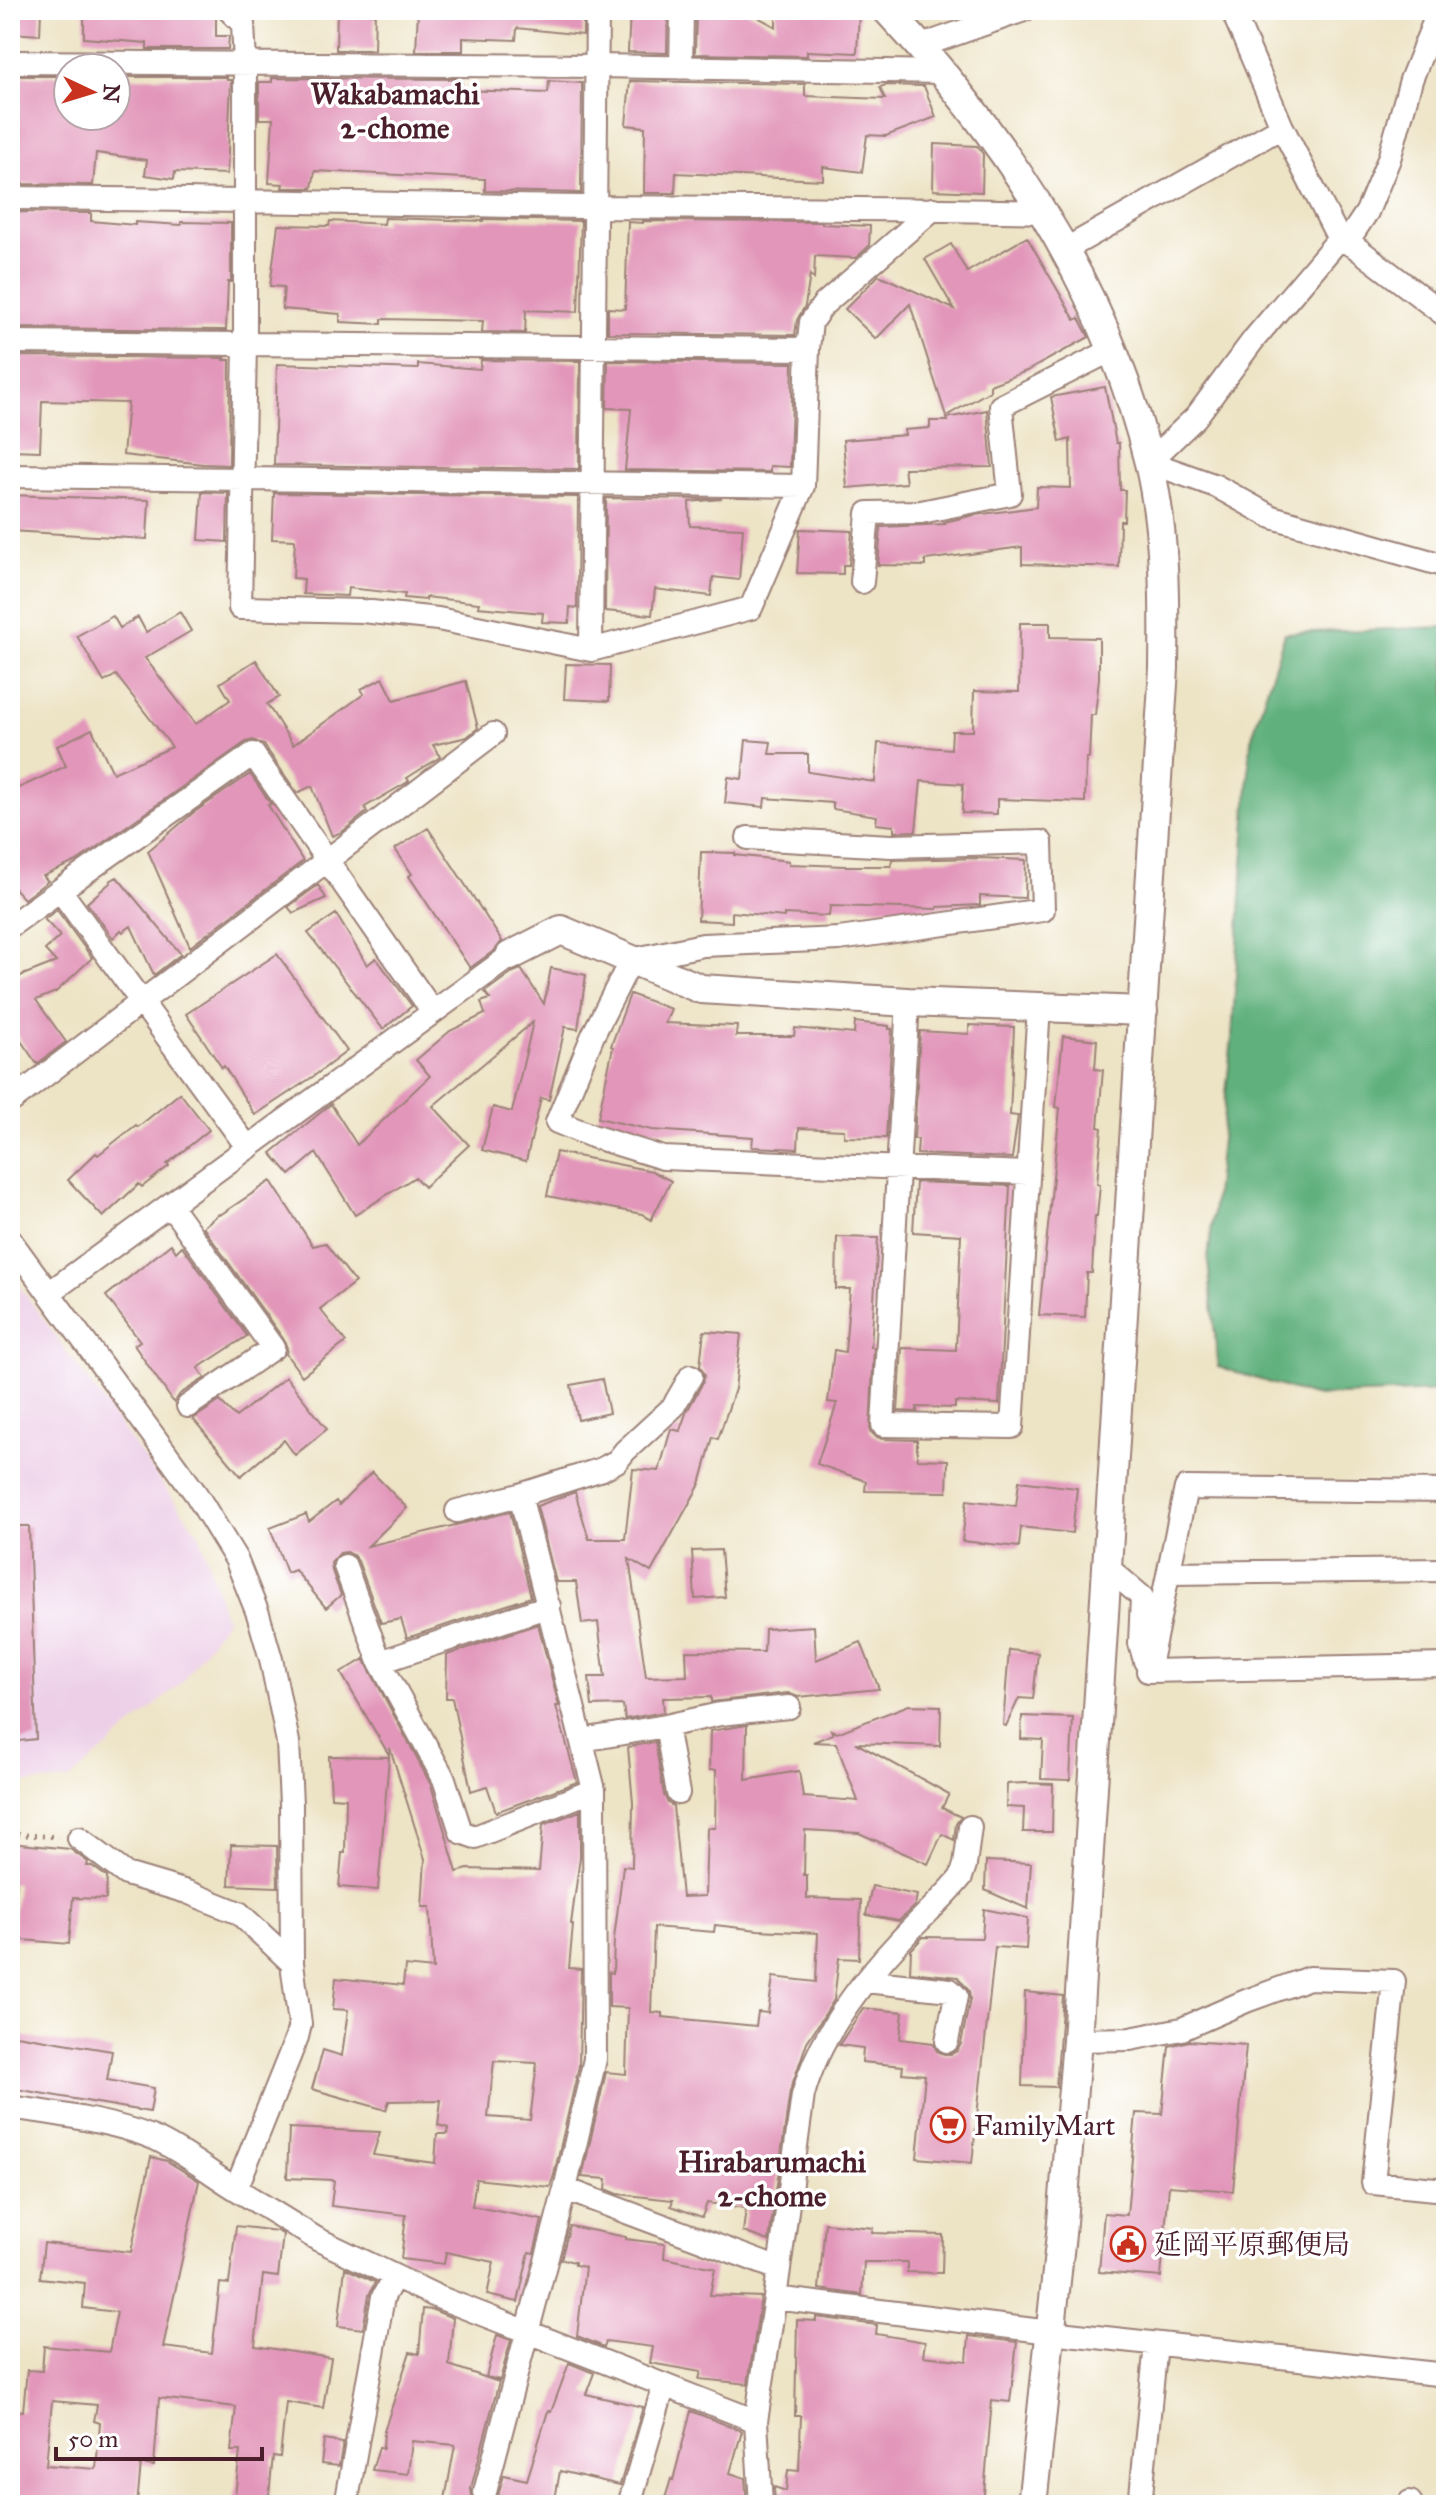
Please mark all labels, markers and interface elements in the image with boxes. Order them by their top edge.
north arrow [52,52,132,132]
district label: Wakabamachi 2-chome [311,76,480,146]
text: N [97,83,126,104]
supermarket icon: FamilyMart [929,2106,967,2144]
place label: FamilyMart [974,2108,1116,2143]
district label: Hirabarumachi 2-chome [678,2144,867,2214]
public building icon: 延岡平原郵便局 [1109,2225,1147,2263]
place label: 延岡平原郵便局 [1154,2227,1350,2262]
scale bar [56,2411,262,2461]
text: 50 m [68,2424,118,2454]

